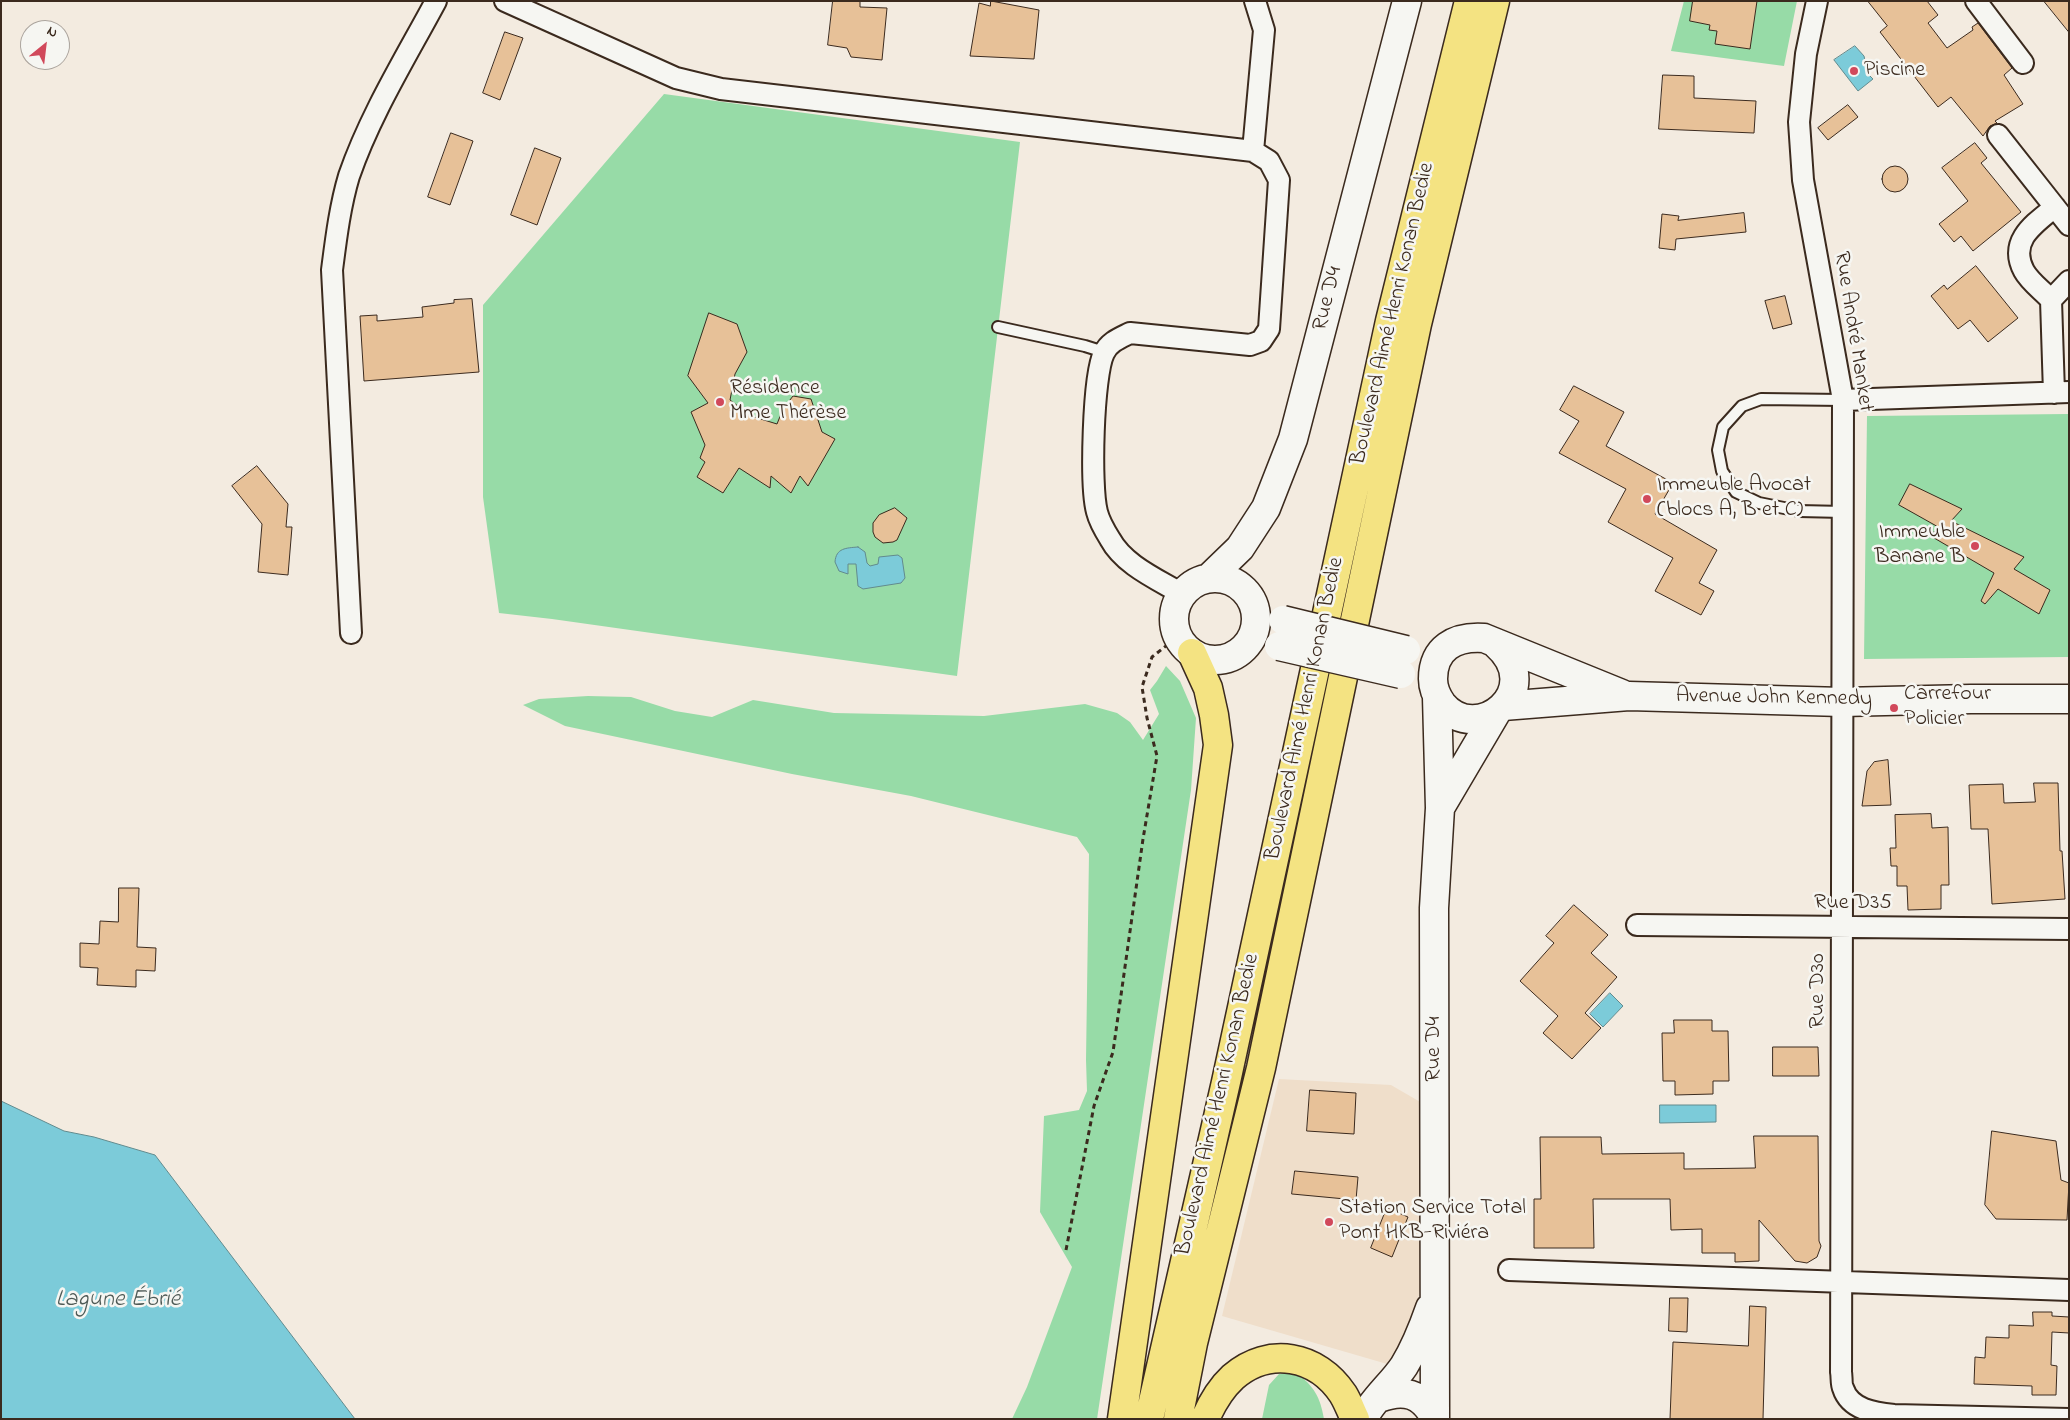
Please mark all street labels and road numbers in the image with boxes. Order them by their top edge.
street label: Boulevard Aimé Henri Konan Bedie [1346,160,1442,468]
street label: Rue André Manket [1826,250,1878,414]
street label: Rue D4 [1308,264,1350,334]
street label: Boulevard Aimé Henri Konan Bedie [1261,555,1351,863]
street label: Avenue John Kennedy [1676,684,1872,714]
street label: Rue D35 [1814,891,1892,917]
street label: Boulevard Aimé Henri Konan Bedie [1171,951,1267,1259]
street label: Rue D30 [1806,954,1832,1028]
street label: Rue D4 [1422,1016,1448,1082]

